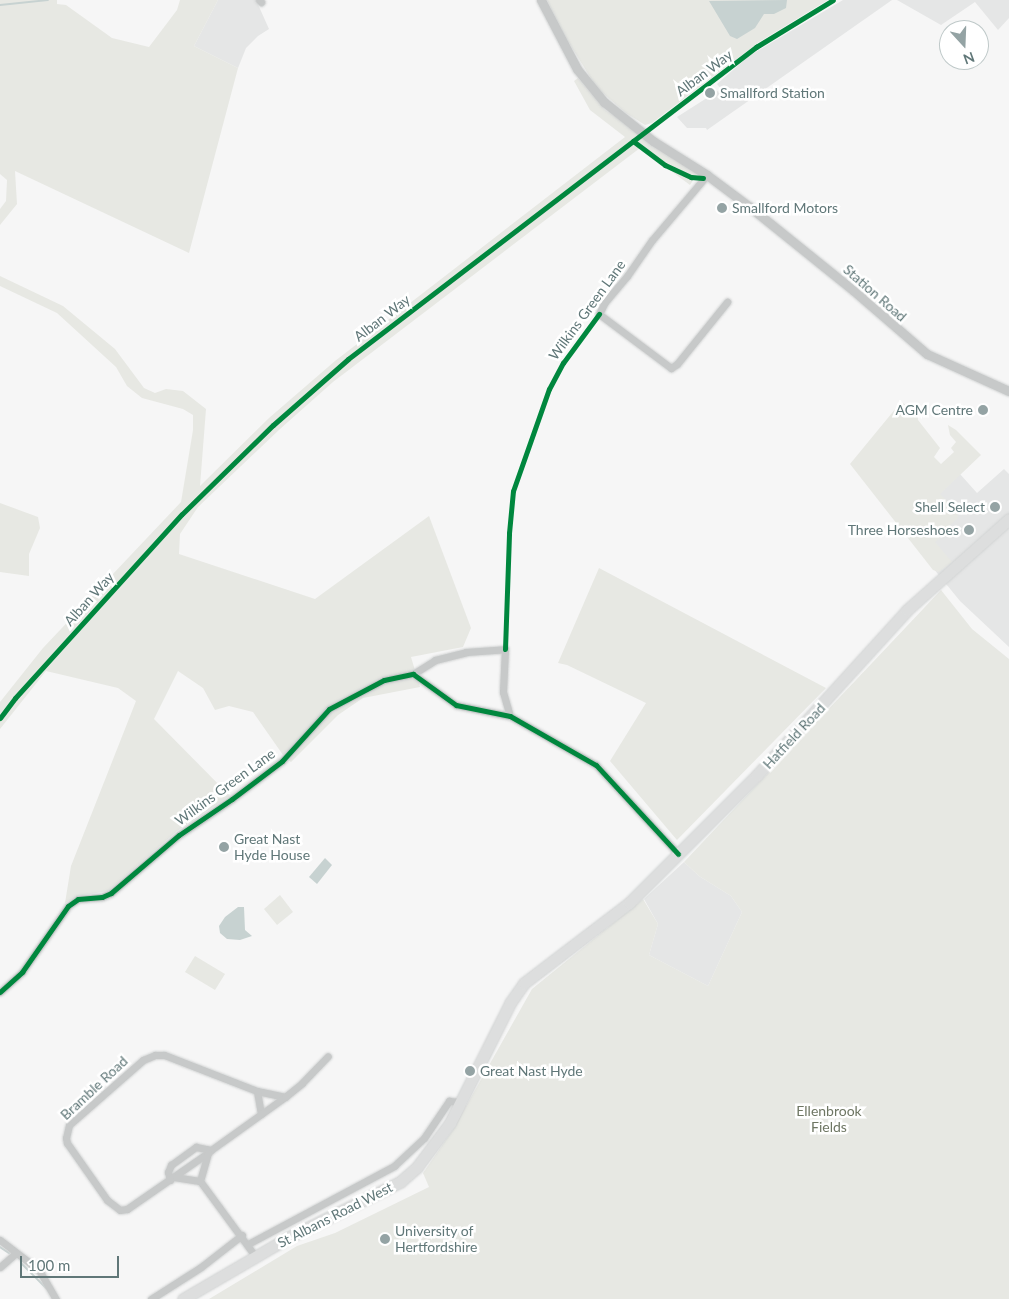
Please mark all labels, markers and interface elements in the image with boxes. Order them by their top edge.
north arrow [939,20,989,70]
street label: Alban Way [672,46,736,100]
text: N [961,49,977,68]
place label: Smallford Station [720,85,825,101]
marker: Smallford Station [704,87,716,99]
place label: Smallford Motors [732,200,838,216]
marker: Smallford Motors [716,202,728,214]
street label: Wilkins Green Lane [545,257,629,363]
street label: Station Road [840,261,910,325]
street label: Alban Way [351,291,413,345]
place label: AGM Centre [895,402,973,418]
marker: AGM Centre [977,404,989,416]
place label: Shell Select [915,499,985,515]
marker: Shell Select [989,501,1001,513]
place label: Three Horseshoes [848,522,959,538]
marker: Three Horseshoes [963,524,975,536]
street label: Alban Way [60,569,118,629]
street label: Hatfield Road [759,700,829,772]
street label: Wilkins Green Lane [172,745,278,829]
place label: Great Nast Hyde House [234,831,310,864]
marker: Great Nast Hyde House [218,841,230,853]
street label: Bramble Road [57,1053,131,1123]
place label: Great Nast Hyde [480,1063,583,1079]
marker: Great Nast Hyde [464,1065,476,1077]
park label: Ellenbrook Fields [796,1103,862,1136]
street label: St Albans Road West [274,1179,396,1251]
place label: University of Hertfordshire [395,1223,477,1256]
marker: University of Hertfordshire [379,1233,391,1245]
scale bar [22,1246,121,1278]
text: 100 m [28,1256,70,1274]

